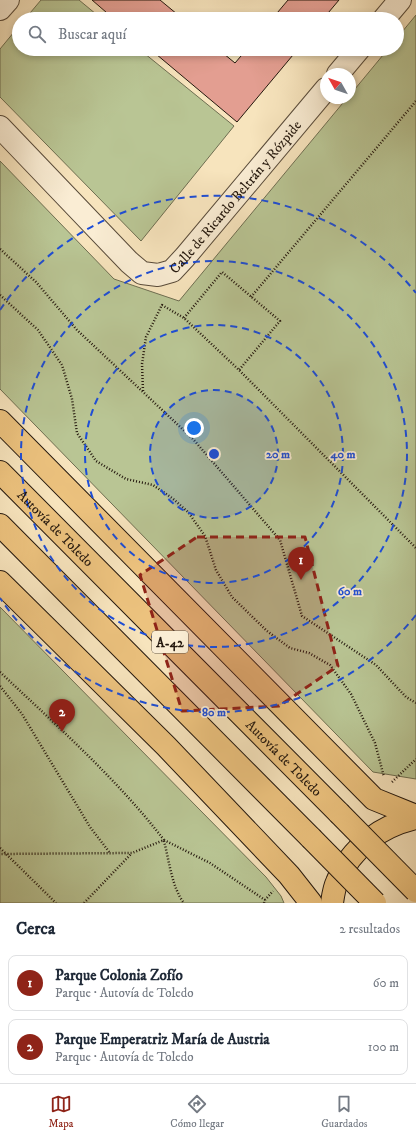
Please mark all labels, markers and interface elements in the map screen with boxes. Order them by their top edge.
search box [12,12,404,56]
icon: search [26,23,48,45]
text: Buscar aquí [58,25,126,44]
north arrow [320,68,356,104]
street label: Calle de Ricardo Beltrán y Rózpide [166,117,306,278]
your location [184,418,204,438]
centre of rings [207,447,221,461]
text: 20 m [266,447,290,462]
text: 40 m [330,447,355,462]
street label: Autovía de Toledo [13,486,97,571]
pin: 1 [288,547,314,580]
text: 60 m [338,584,362,599]
road number: A-42 [152,631,188,653]
pin: 2 [49,699,75,732]
text: 80 m [202,705,226,720]
street label: Autovía de Toledo [241,716,326,801]
text: Cerca [16,918,55,940]
text: 2 resultados [339,921,400,937]
text: Parque Colonia Zofío [55,966,183,985]
text: 1 [28,975,32,991]
text: 60 m [373,975,399,991]
text: Parque · Autovía de Toledo [55,985,194,1001]
text: Parque Emperatriz María de Austria [55,1030,270,1049]
text: 2 [27,1039,33,1055]
text: 100 m [368,1039,399,1055]
text: Parque · Autovía de Toledo [55,1049,194,1065]
tab: Mapa [48,1093,73,1131]
tab: Cómo llegar [170,1093,224,1131]
tab: Guardados [321,1093,368,1131]

